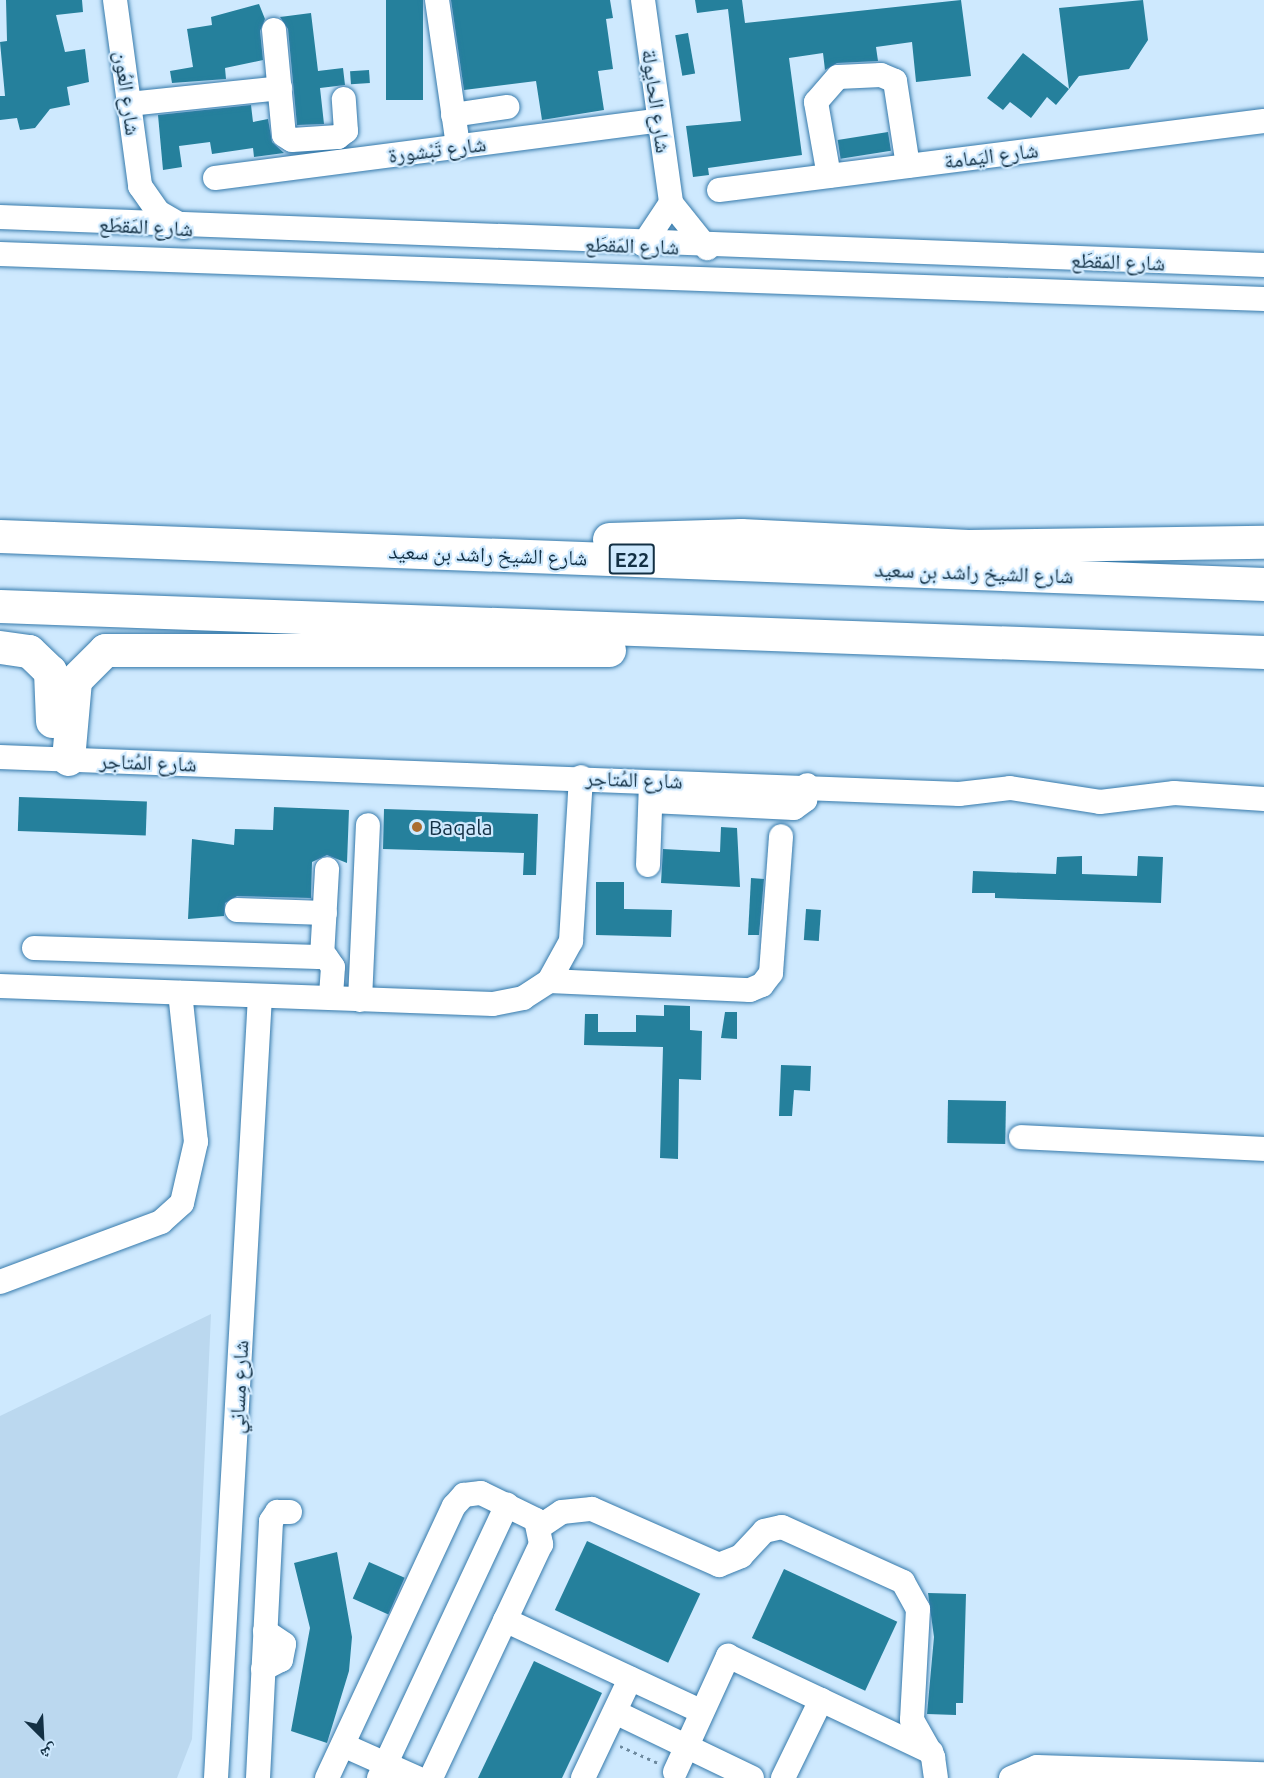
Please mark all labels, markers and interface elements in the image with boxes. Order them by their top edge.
street label: شارع الحايولة [637,48,677,154]
street label: شارع العُون [110,49,146,137]
street label: شارع تَبْشورة [387,130,487,168]
street label: شارع اليَمامة [942,137,1040,173]
street label: شارع المَقطَع [98,211,194,241]
street label: شارع المَقطَع [584,231,680,259]
street label: شارع المَقطَع [1070,247,1166,275]
street label: شارع الشيخ راشد بن سعيد [388,538,588,570]
road number: E22 [608,542,656,576]
street label: شارع الشيخ راشد بن سعيد [874,556,1074,588]
street label: شارع المُتاجر [99,748,197,776]
street label: شارع المُتاجر [585,765,683,793]
place label: Baqala [429,814,493,840]
marker: Baqala [410,820,424,834]
street label: شارع مِسانِي [223,1340,253,1434]
north arrow [12,1706,72,1766]
text: ش [38,1741,61,1764]

